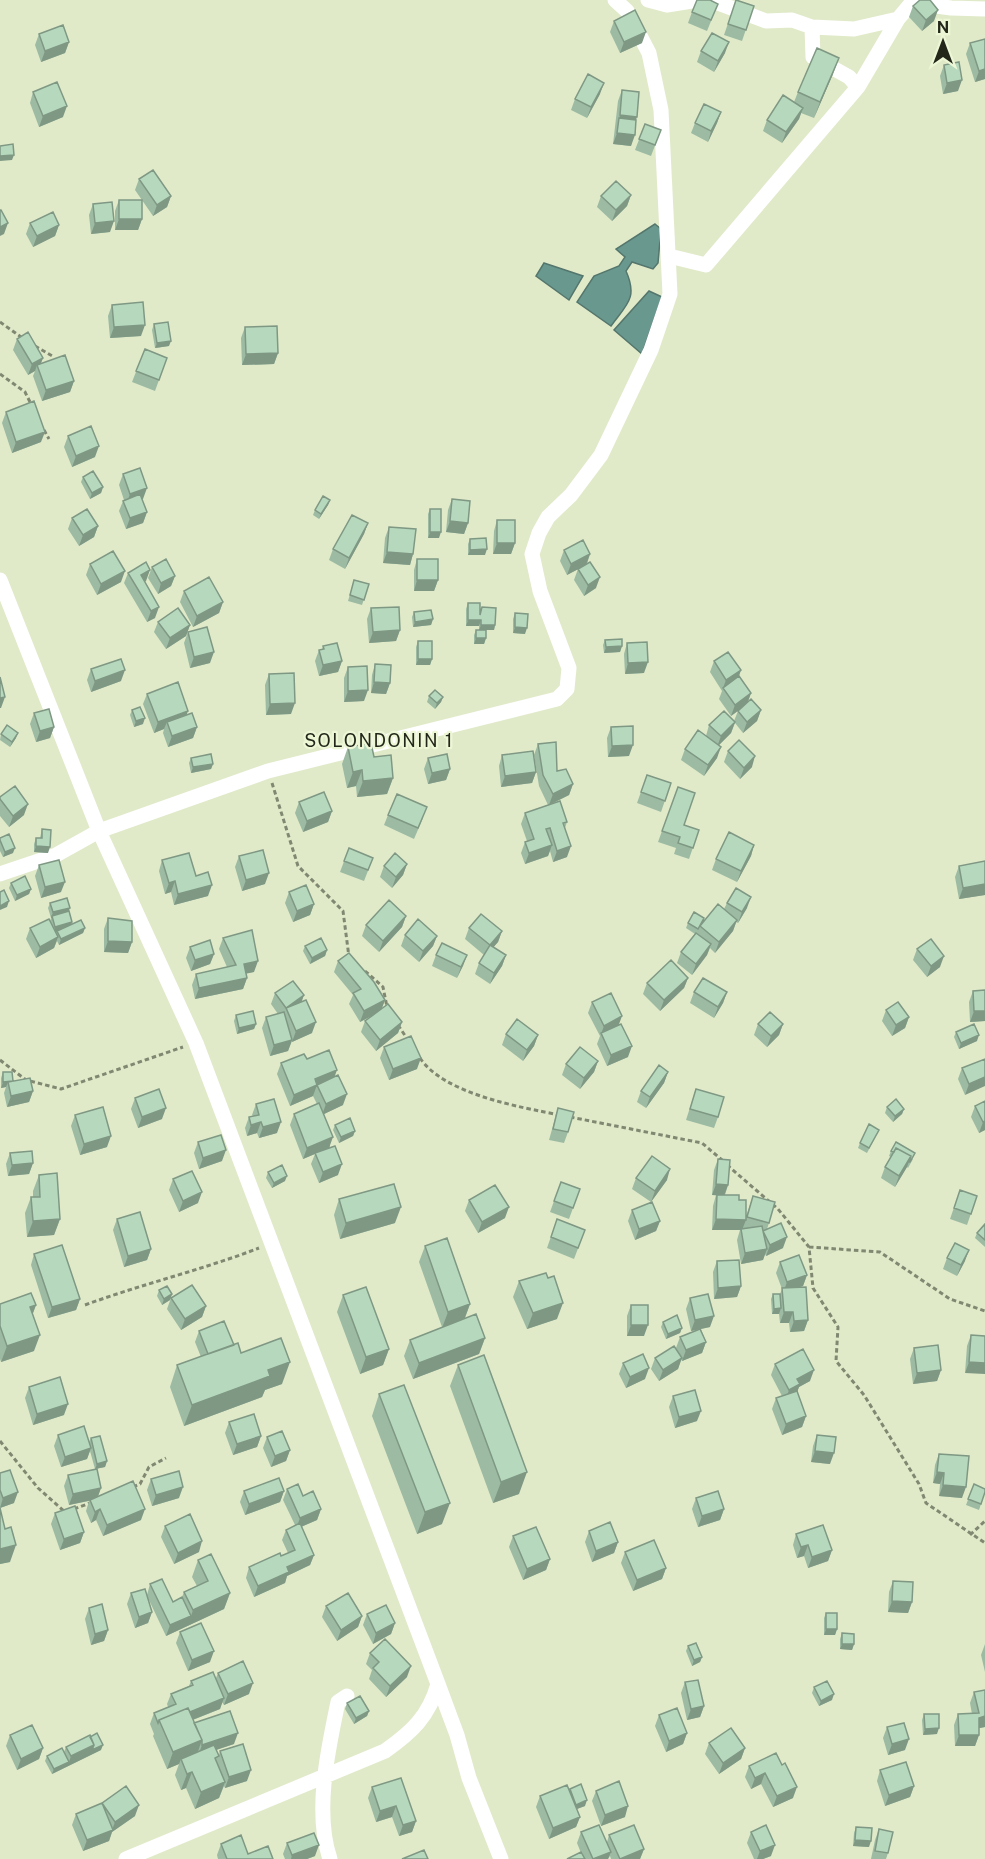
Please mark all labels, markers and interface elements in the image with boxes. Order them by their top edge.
north arrow [913,12,973,72]
text: N [937,18,949,37]
district label: SOLONDONIN 1 [304,730,454,751]

